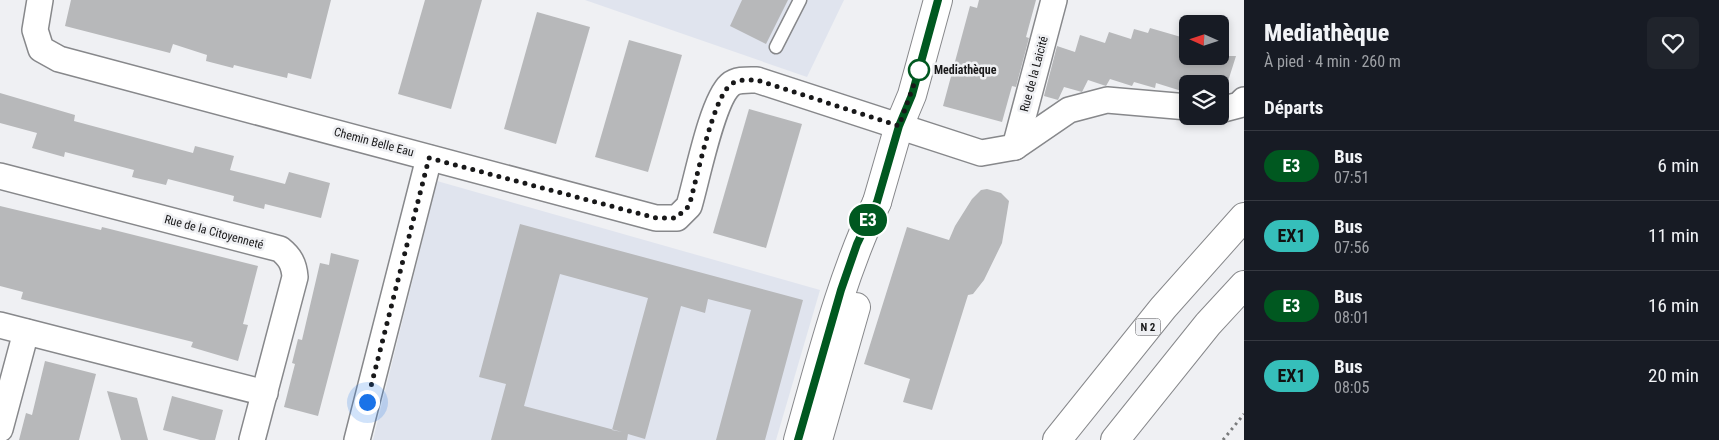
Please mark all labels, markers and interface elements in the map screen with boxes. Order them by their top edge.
north arrow [1179,15,1229,65]
map controls [1179,15,1229,125]
button: heart [1647,17,1699,69]
text: Mediathèque [1264,19,1389,47]
street label: Rue de la Laicité [1017,34,1051,113]
text: À pied · 4 min · 260 m [1264,52,1401,71]
marker: Mediathèque [908,59,930,81]
place label: Mediathèque [934,63,997,77]
button: layers [1179,75,1229,125]
text: Départs [1264,96,1323,119]
street label: Chemin Belle Eau [333,125,416,159]
text: Bus [1334,145,1363,168]
text: 6 min [1657,154,1699,177]
text: E3 [1283,155,1300,176]
text: 07:51 [1334,168,1369,187]
line badge: E3 [846,204,890,236]
text: E3 [859,209,877,230]
street label: Rue de la Citoyenneté [163,212,265,252]
text: Bus [1334,215,1363,238]
text: 11 min [1648,224,1699,247]
text: EX1 [1277,225,1306,246]
text: 07:56 [1334,238,1369,257]
text: Bus [1334,285,1363,308]
text: 16 min [1648,294,1699,317]
text: E3 [1283,295,1300,316]
text: 08:01 [1334,308,1369,327]
road number: N 2 [1136,318,1160,336]
text: Bus [1334,355,1363,378]
text: 20 min [1648,364,1699,387]
text: EX1 [1277,365,1306,386]
text: 08:05 [1334,378,1369,397]
your location [355,390,380,415]

